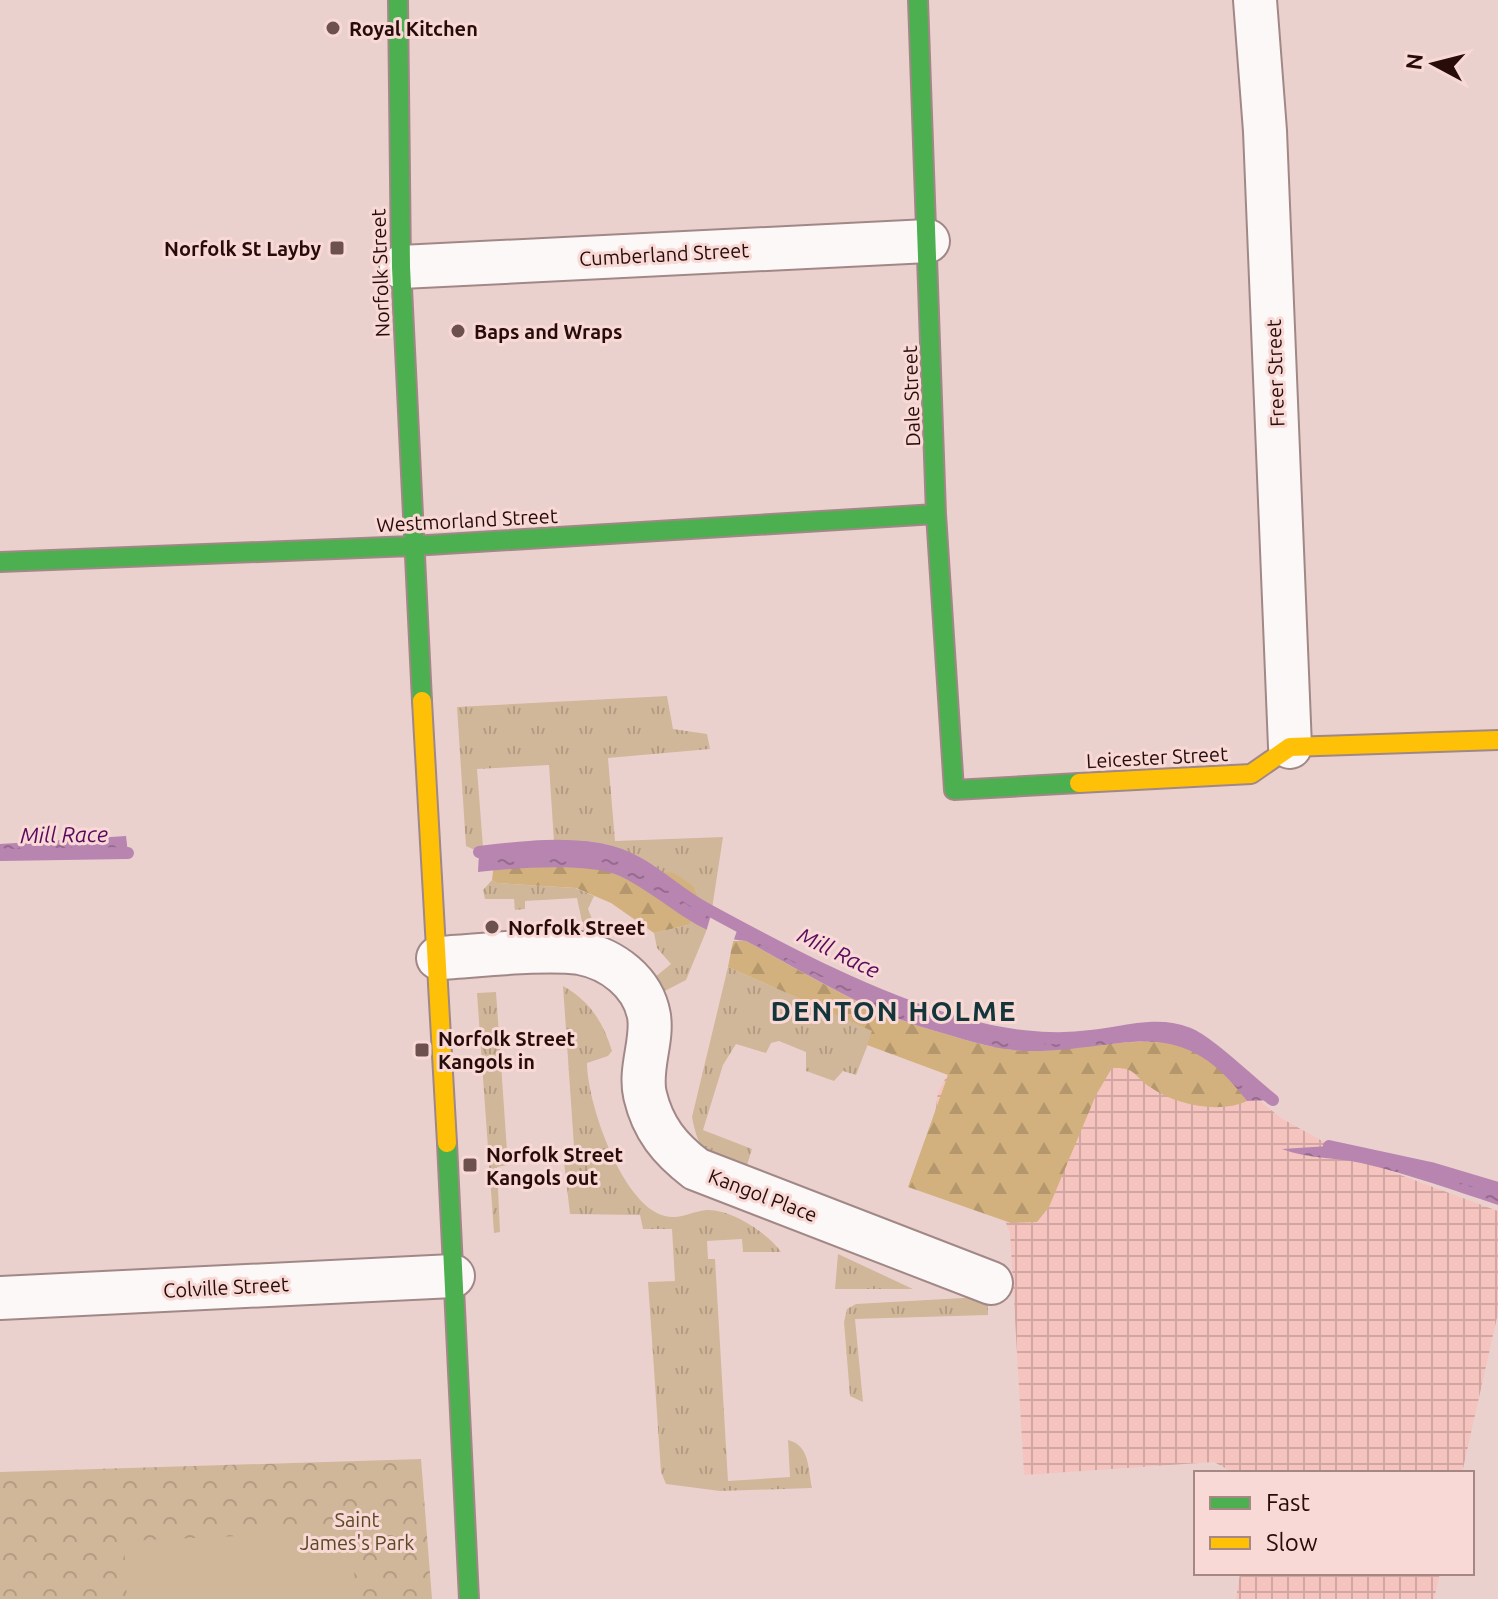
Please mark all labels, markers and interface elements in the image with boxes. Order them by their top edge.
place label: Royal Kitchen [349,17,478,40]
marker: Royal Kitchen [324,19,342,37]
north arrow [1394,24,1474,104]
text: N [1400,52,1427,71]
street label: Norfolk Street [366,208,394,338]
place label: Norfolk St Layby [164,237,321,260]
street label: Cumberland Street [578,238,750,270]
marker: Norfolk St Layby [328,239,346,257]
street label: Freer Street [1262,319,1288,427]
place label: Baps and Wraps [474,320,622,343]
marker: Baps and Wraps [449,322,467,340]
street label: Dale Street [898,345,924,447]
street label: Westmorland Street [376,504,558,536]
street label: Leicester Street [1086,742,1229,772]
water label: Mill Race [20,821,108,847]
place label: Norfolk Street [508,916,645,939]
marker: Norfolk Street [483,918,501,936]
water label: Mill Race [794,922,884,982]
district label: DENTON HOLME [770,995,1018,1026]
place label: Norfolk Street Kangols in [438,1027,575,1073]
marker: Norfolk Street Kangols in [413,1041,431,1059]
place label: Norfolk Street Kangols out [486,1143,623,1189]
marker: Norfolk Street Kangols out [461,1156,479,1174]
street label: Kangol Place [705,1164,821,1226]
street label: Colville Street [163,1272,290,1302]
legend [1194,1471,1474,1575]
text: Fast [1266,1489,1310,1516]
park label: Saint James's Park [300,1508,414,1554]
text: Slow [1266,1529,1318,1556]

